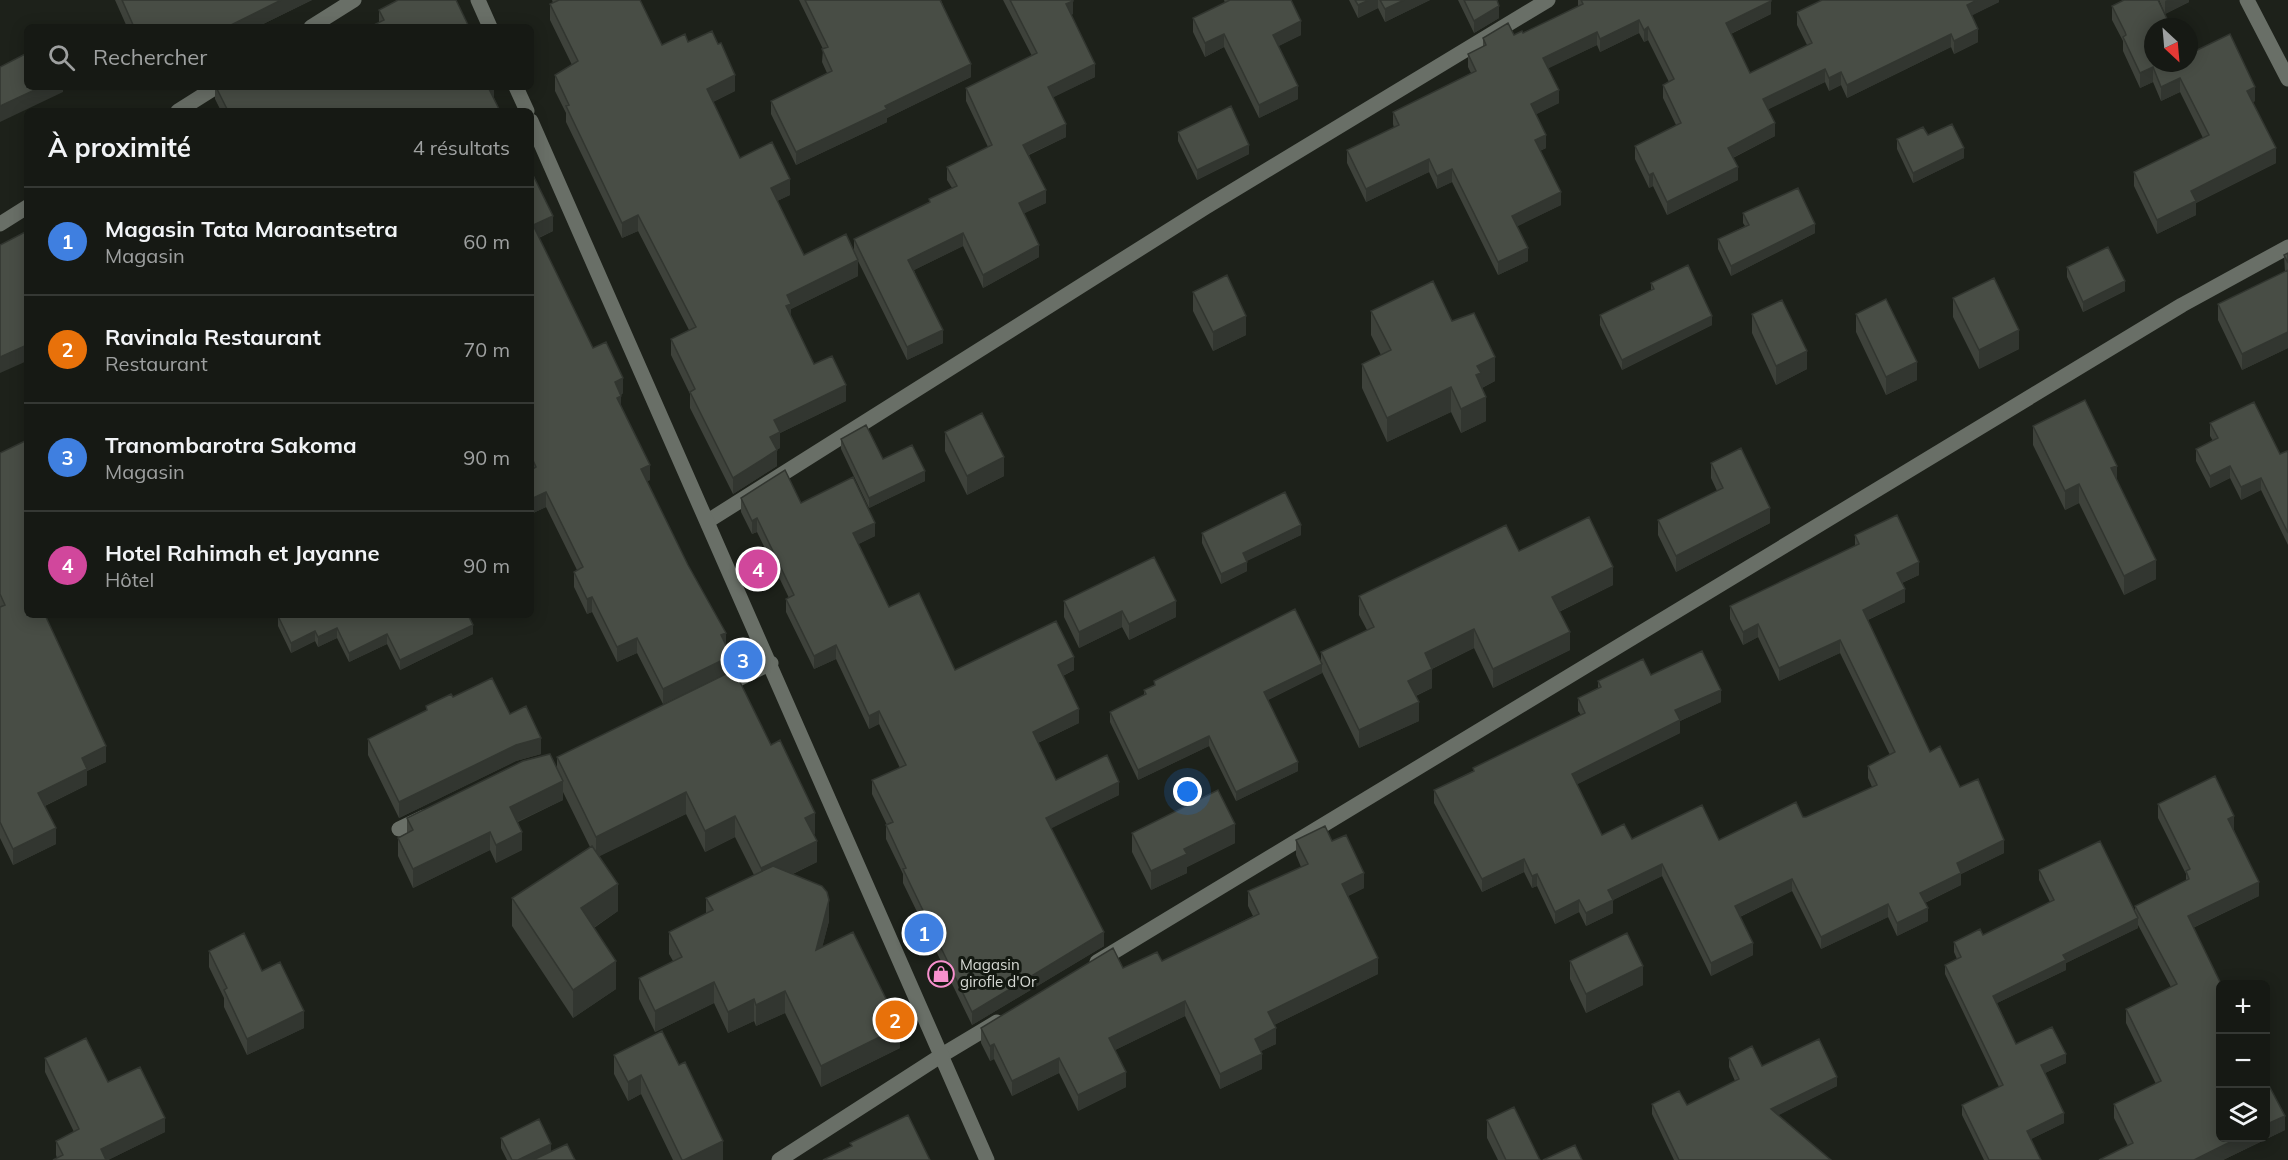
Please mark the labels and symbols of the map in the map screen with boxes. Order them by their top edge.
north arrow [2144,18,2198,72]
pin: 4 [738,546,777,592]
pin: 3 [724,638,762,682]
your location [1173,777,1202,806]
pin: 1 [904,910,944,956]
place label: Magasin girofle d'Or [960,955,1037,991]
shop icon: Magasin girofle d'Or [926,959,956,989]
pin: 2 [876,998,914,1042]

